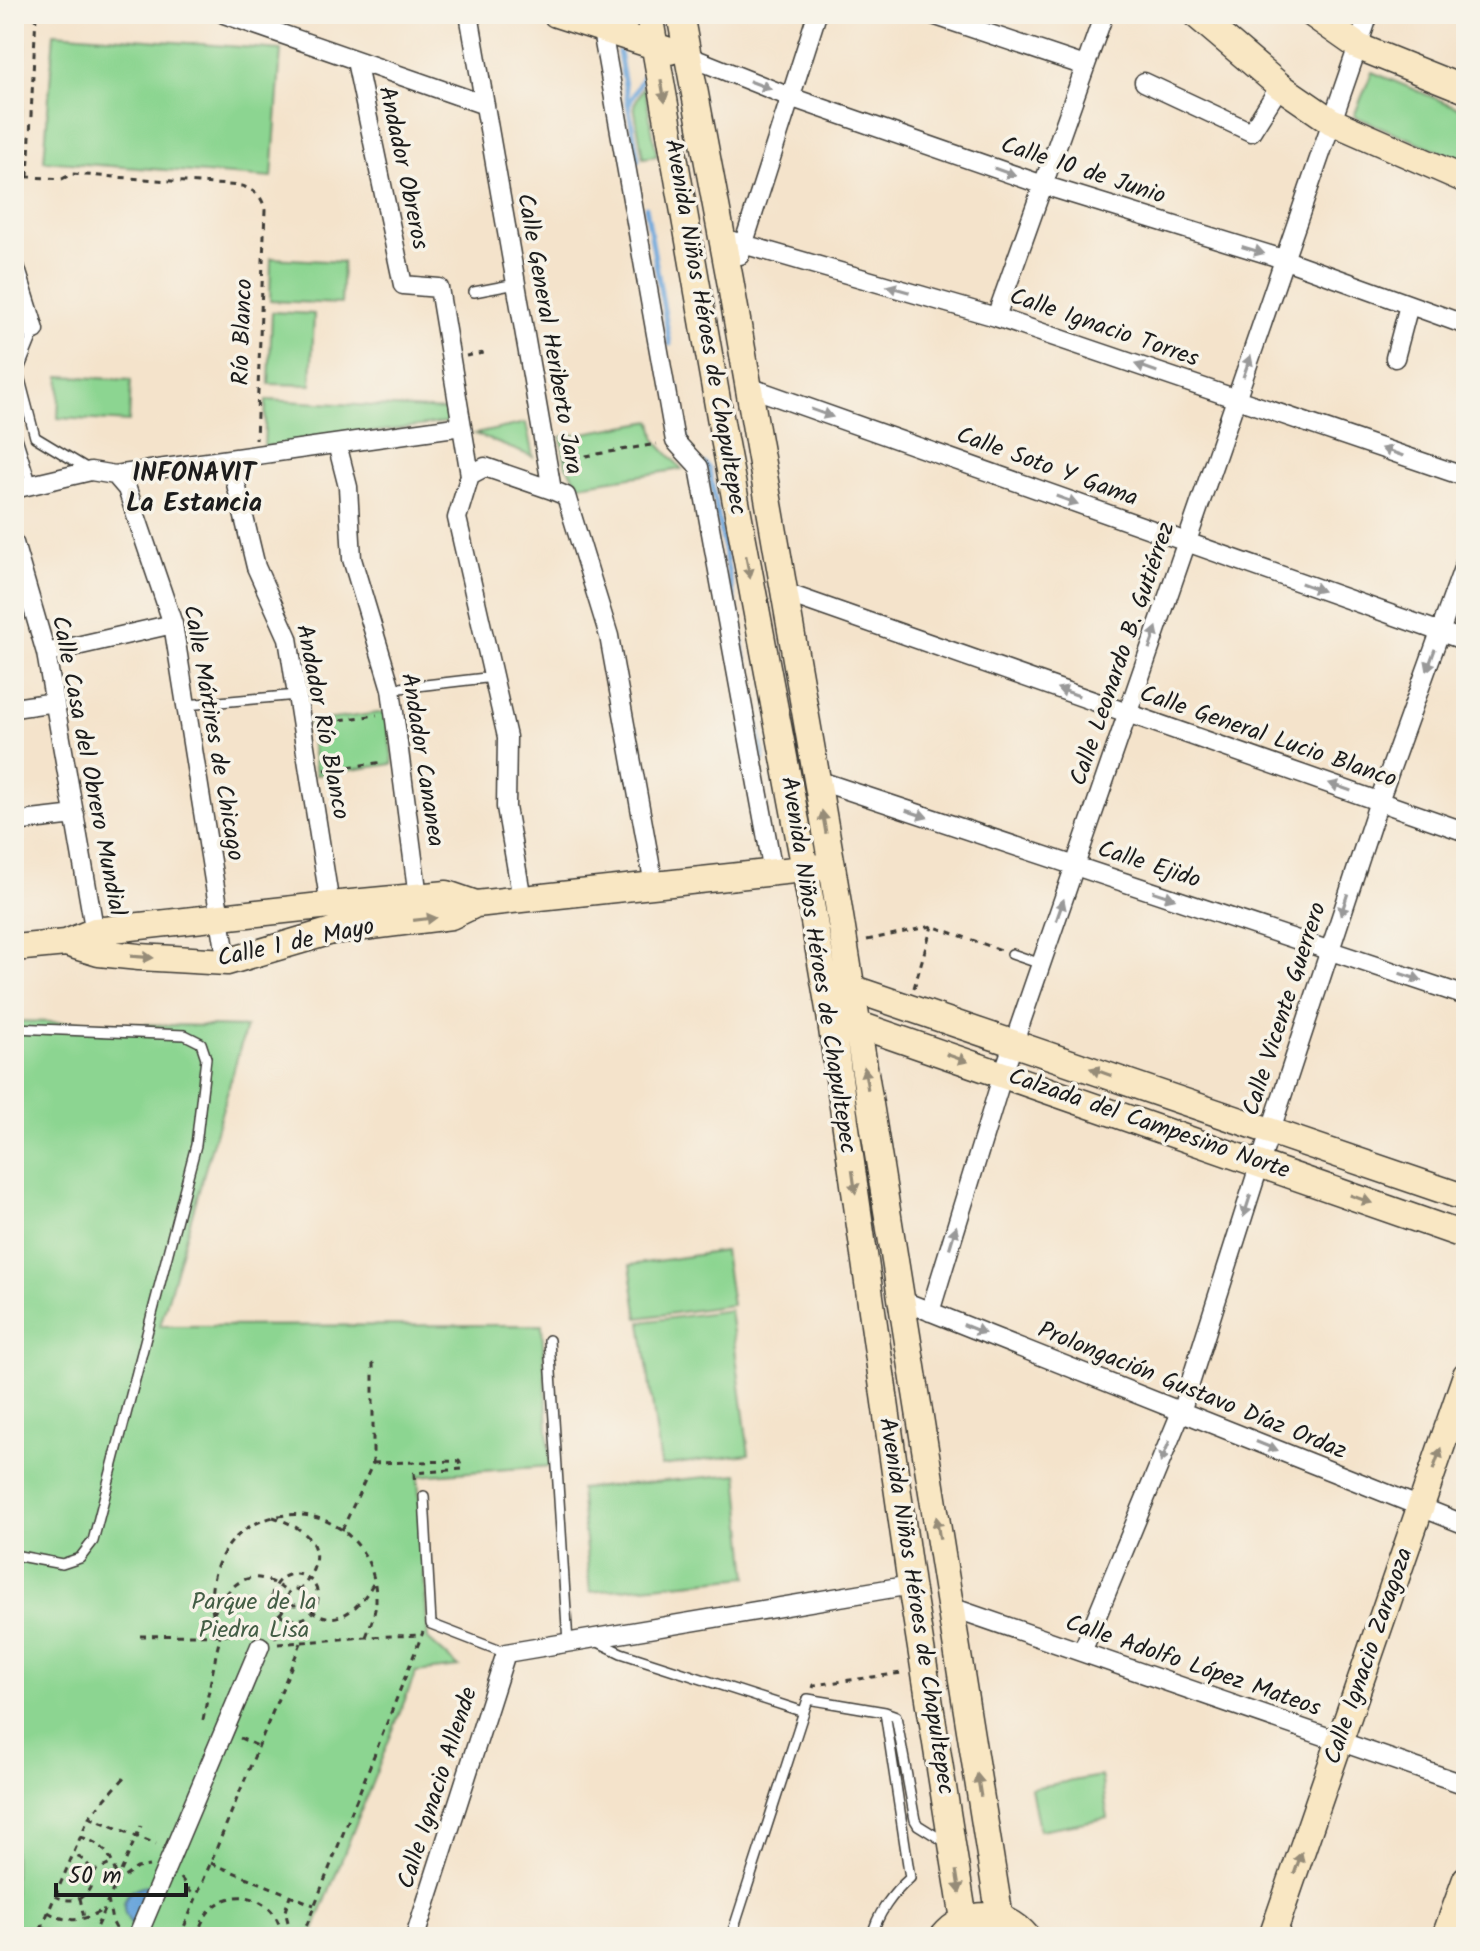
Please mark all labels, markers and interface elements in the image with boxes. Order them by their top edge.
one-way arrow [657,79,670,104]
one-way arrow [748,79,772,92]
street label: Andador Obreros [367,83,439,253]
street label: Calle 10 de Junio [995,126,1171,216]
street label: Avenida Niños Héroes de Chapultepec [653,136,757,518]
one-way arrow [993,166,1017,178]
street label: Calle General Heriberto Jara [505,190,593,478]
one-way arrow [1241,244,1265,257]
street label: Calle Ignacio Torres [1004,277,1204,379]
street label: Río Blanco [222,278,264,386]
one-way arrow [886,282,910,295]
one-way arrow [1241,353,1253,377]
one-way arrow [1134,361,1158,373]
one-way arrow [810,407,834,419]
street label: Calle Soto Y Gama [951,416,1143,518]
one-way arrow [1380,445,1404,457]
district label: INFONAVIT La Estancia [126,453,262,525]
one-way arrow [1055,494,1079,506]
street label: Calle Leonardo B. Gutiérrez [1060,517,1186,791]
one-way arrow [742,555,755,580]
one-way arrow [1300,581,1324,593]
street label: Calle Mártires de Chicago [171,602,255,864]
street label: Calle Casa del Obrero Mundial [40,612,136,920]
street label: Andador Río Blanco [284,621,360,823]
one-way arrow [1148,626,1160,650]
one-way arrow [1424,648,1437,672]
street label: Andador Cananea [389,670,455,850]
street label: Calle General Lucio Blanco [1134,675,1402,799]
one-way arrow [1056,685,1080,698]
street label: Avenida Niños Héroes de Chapultepec [769,774,867,1156]
one-way arrow [1327,781,1351,793]
one-way arrow [906,808,930,820]
one-way arrow [817,809,829,834]
street label: Calle Ejido [1092,830,1206,900]
one-way arrow [1152,890,1176,902]
one-way arrow [1337,894,1350,918]
street label: Calle Vicente Guerrero [1232,897,1338,1121]
one-way arrow [1054,898,1067,922]
street label: Calle 1 de Mayo [214,907,378,979]
one-way arrow [413,913,438,926]
one-way arrow [130,951,155,964]
one-way arrow [1399,972,1423,984]
one-way arrow [945,1052,969,1065]
street label: Calzada del Campesino Norte [1003,1057,1295,1191]
one-way arrow [859,1065,871,1090]
one-way arrow [1089,1066,1113,1078]
one-way arrow [848,1170,861,1195]
one-way arrow [1350,1193,1374,1206]
one-way arrow [1240,1194,1252,1218]
one-way arrow [947,1225,960,1249]
street label: Prolongación Gustavo Díaz Ordaz [1032,1311,1352,1471]
one-way arrow [962,1323,986,1336]
street label: Avenida Niños Héroes de Chapultepec [867,1415,965,1797]
one-way arrow [1255,1440,1279,1453]
one-way arrow [1158,1441,1171,1464]
one-way arrow [1432,1446,1444,1470]
one-way arrow [931,1516,944,1541]
street label: Calle Ignacio Zaragoza [1314,1542,1424,1770]
park label: Parque de la Piedra Lisa [191,1583,317,1650]
street label: Calle Adolfo López Mateos [1060,1604,1326,1728]
street label: Calle Ignacio Allende [387,1682,489,1894]
one-way arrow [972,1772,985,1797]
scale bar [56,1847,186,1897]
one-way arrow [1292,1851,1304,1875]
text: 50 m [68,1857,122,1896]
one-way arrow [952,1870,965,1895]

